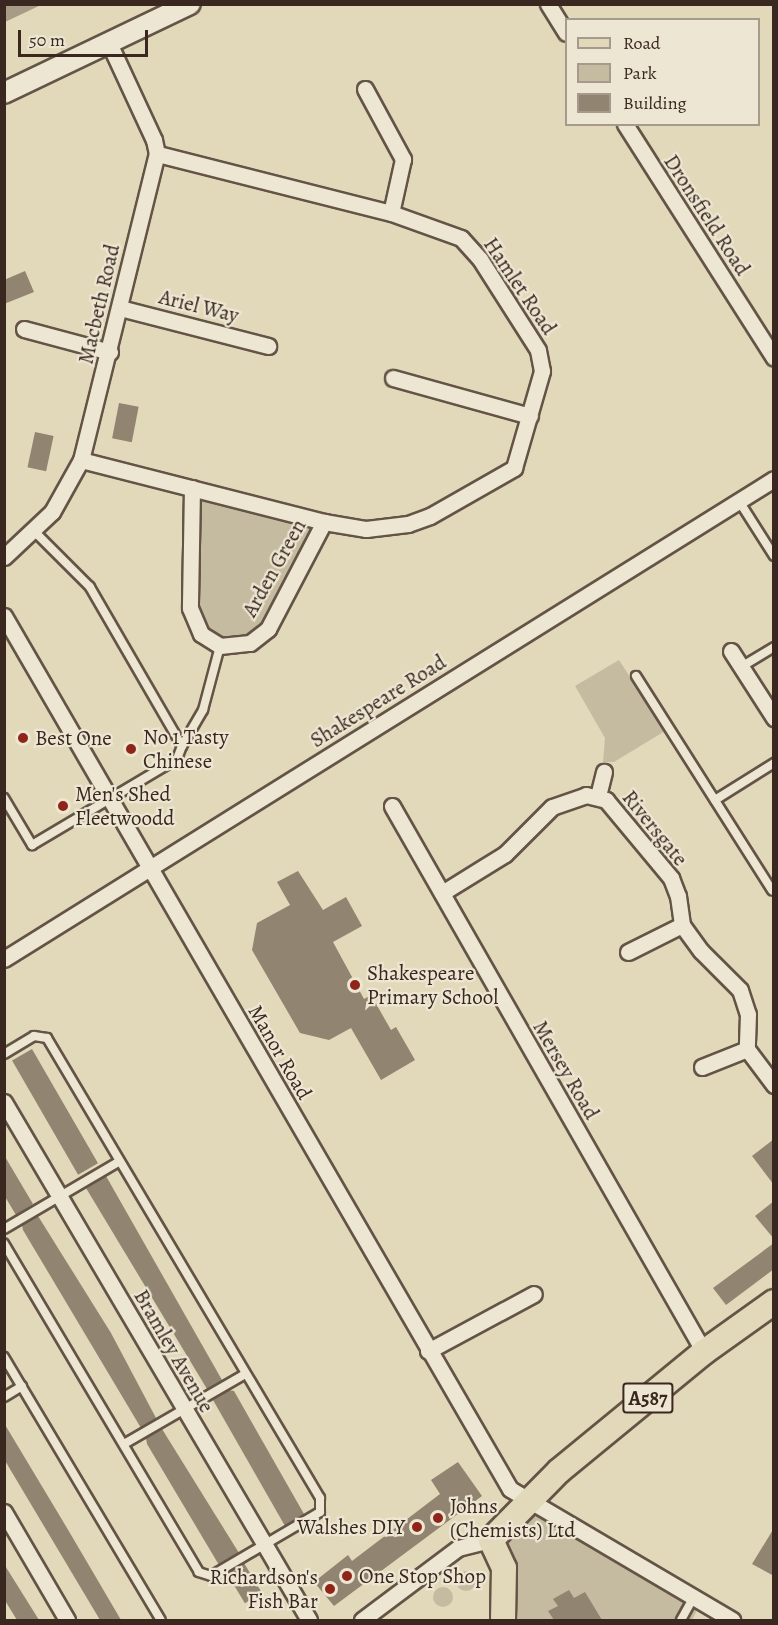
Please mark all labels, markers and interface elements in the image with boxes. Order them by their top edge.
scale bar [21,18,152,56]
legend [565,18,760,126]
text: 50 m [29,28,65,52]
text: Road [623,31,660,55]
text: Park [623,61,657,85]
text: Building [623,91,687,115]
street label: Dronsfield Road [659,150,755,280]
street label: Hamlet Road [478,233,562,339]
street label: Macbeth Road [73,242,125,366]
street label: Ariel Way [157,284,241,328]
street label: Arden Green [237,515,311,621]
street label: Shakespeare Road [306,649,450,753]
place label: No 1 Tasty Chinese [143,724,229,774]
place label: Best One [35,725,112,751]
marker: Best One [16,731,30,745]
marker: No 1 Tasty Chinese [124,742,138,756]
place label: Men's Shed Fleetwoodd [75,781,175,831]
street label: Riversgate [617,785,693,871]
marker: Men's Shed Fleetwoodd [56,799,70,813]
place label: Shakespeare Primary School [367,960,498,1010]
marker: Shakespeare Primary School [348,978,362,992]
street label: Manor Road [243,1000,317,1104]
street label: Mersey Road [528,1016,604,1124]
street label: Bramley Avenue [129,1285,219,1417]
road number: A587 [621,1381,675,1415]
place label: Johns (Chemists) Ltd [450,1493,576,1543]
marker: Johns (Chemists) Ltd [431,1511,445,1525]
place label: Walshes DIY [297,1514,405,1540]
marker: Walshes DIY [410,1520,424,1534]
place label: One Stop Shop [359,1563,486,1589]
place label: Richardson's Fish Bar [210,1564,318,1614]
marker: One Stop Shop [340,1569,354,1583]
marker: Richardson's Fish Bar [323,1582,337,1596]

